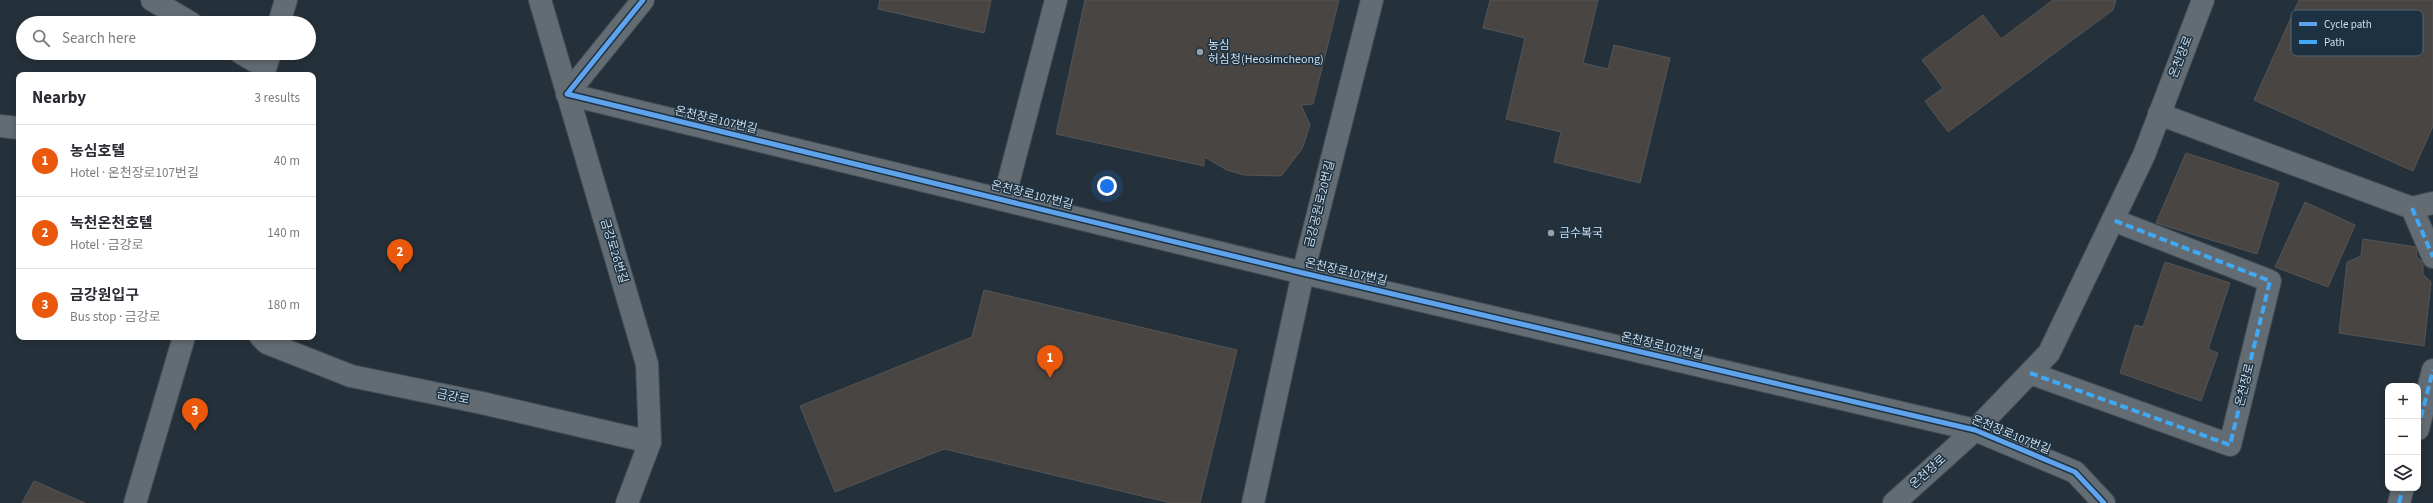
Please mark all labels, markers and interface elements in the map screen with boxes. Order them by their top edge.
legend [2291,10,2423,56]
search box [16,16,316,60]
text: Cycle path [2324,17,2372,32]
icon: search [30,27,52,49]
text: Search here [62,28,136,49]
street label: 온천장로 [2165,33,2197,81]
text: Path [2324,35,2345,50]
place label: 농심 허심청(Heosimcheong) [1208,37,1324,68]
marker: 농심 허심청(Heosimcheong) [1195,47,1205,57]
text: Nearby [32,86,86,110]
text: 3 results [255,89,300,107]
street label: 온천장로107번길 [673,102,759,138]
text: 농심호텔 [70,141,125,162]
text: 1 [42,152,48,170]
text: 40 m [274,152,300,170]
street label: 금강공원로20번길 [1301,159,1339,249]
text: Hotel · 온천장로107번길 [70,164,199,182]
your location [1097,176,1117,196]
street label: 온천장로107번길 [989,177,1075,213]
text: 녹천온천호텔 [70,213,153,234]
street label: 금강로26번길 [596,216,632,286]
text: 2 [42,224,48,242]
text: 140 m [267,224,300,242]
place label: 금수복국 [1559,225,1603,242]
marker: 금수복국 [1546,228,1556,238]
text: Hotel · 금강로 [70,236,144,254]
pin: 2 [387,239,413,272]
street label: 온천장로107번길 [1303,254,1389,290]
text: 금강원입구 [70,285,139,306]
text: 3 [42,296,48,314]
text: 180 m [267,296,300,314]
text: Bus stop · 금강로 [70,308,161,326]
street label: 온천장로107번길 [1619,328,1705,364]
pin: 1 [1037,345,1063,378]
street label: 온천장로 [2231,362,2259,408]
map controls [2385,383,2421,491]
button: + [2385,383,2421,419]
street label: 금강로 [435,385,471,409]
pin: 3 [182,398,208,431]
street label: 온천장로107번길 [1969,411,2053,459]
button: − [2385,419,2421,455]
street label: 온천장로 [1906,451,1950,493]
button: layers [2385,455,2421,491]

